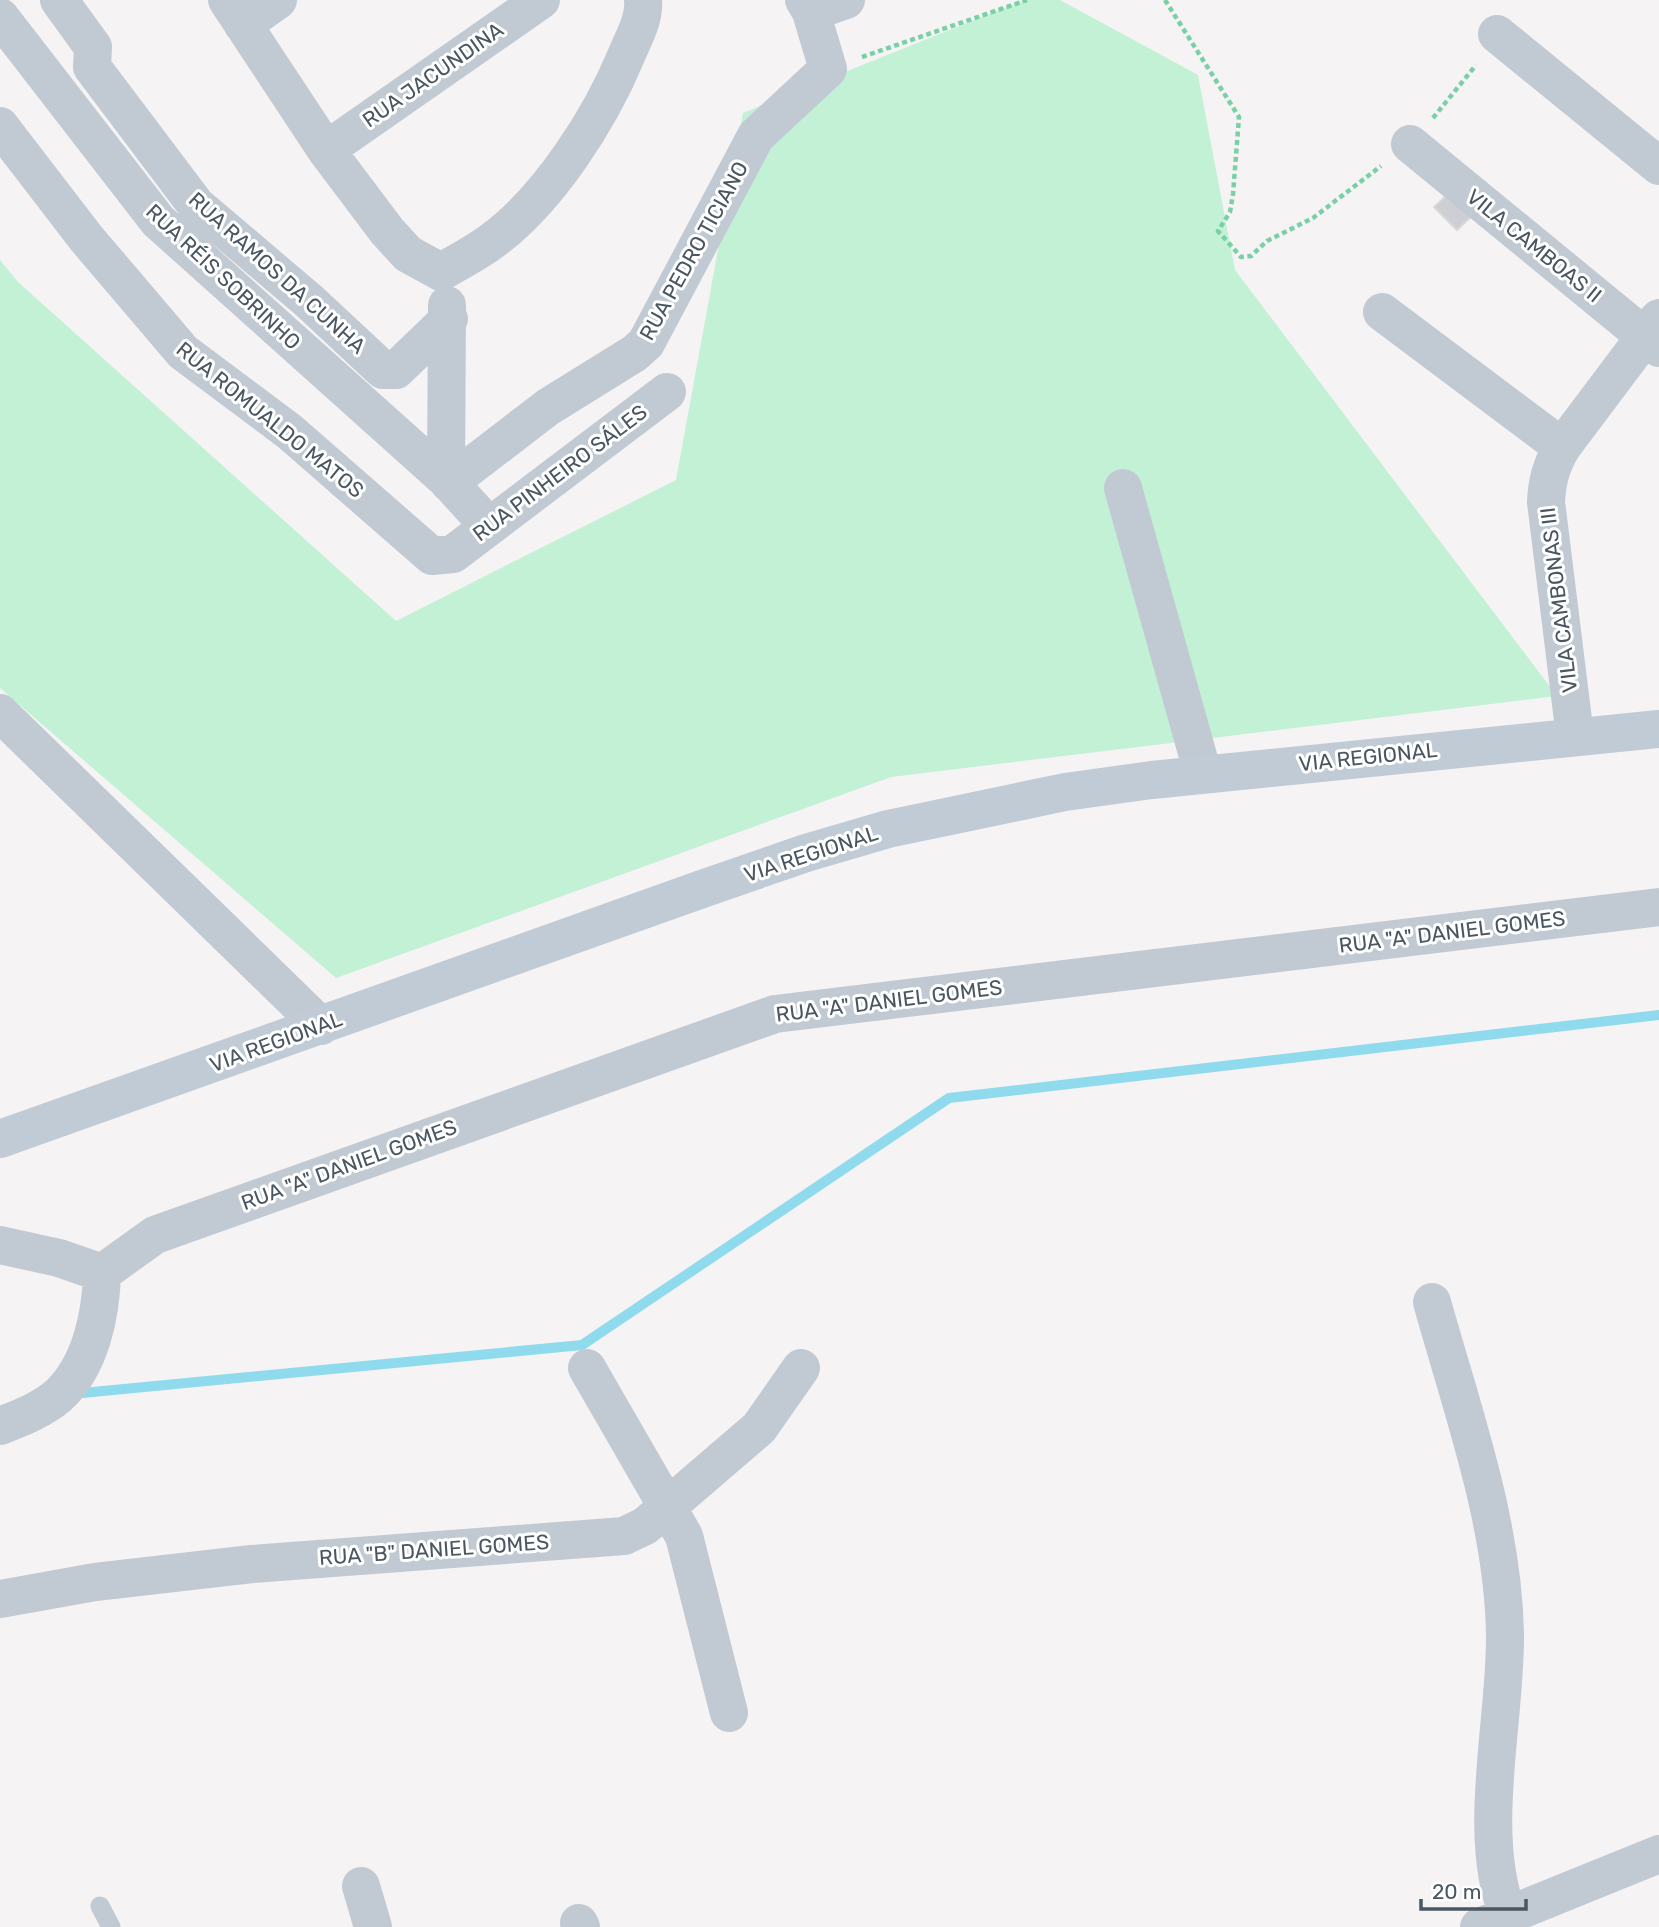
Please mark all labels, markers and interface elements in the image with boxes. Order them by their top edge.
street label: RUA JACUNDINA [358,17,508,132]
street label: RUA PEDRO TICIANO [634,157,753,345]
street label: VILA CAMBOAS II [1462,184,1607,308]
street label: RUA RAMOS DA CUNHA [184,187,371,359]
street label: RUA RÉIS SOBRINHO [141,199,306,355]
street label: RUA ROMUALDO MATOS [172,336,369,503]
street label: RUA PINHEIRO SÁLES [468,399,652,546]
street label: VILA CAMBONAS III [1535,506,1582,694]
street label: VIA REGIONAL [1297,737,1439,776]
street label: VIA REGIONAL [741,820,881,887]
street label: RUA "A" DANIEL GOMES [1337,905,1566,958]
street label: RUA "A" DANIEL GOMES [774,974,1003,1027]
street label: VIA REGIONAL [206,1006,346,1077]
street label: RUA "A" DANIEL GOMES [238,1114,460,1215]
street label: RUA "B" DANIEL GOMES [318,1529,550,1570]
scale bar [1421,1868,1526,1912]
text: 20 m [1432,1879,1481,1904]

